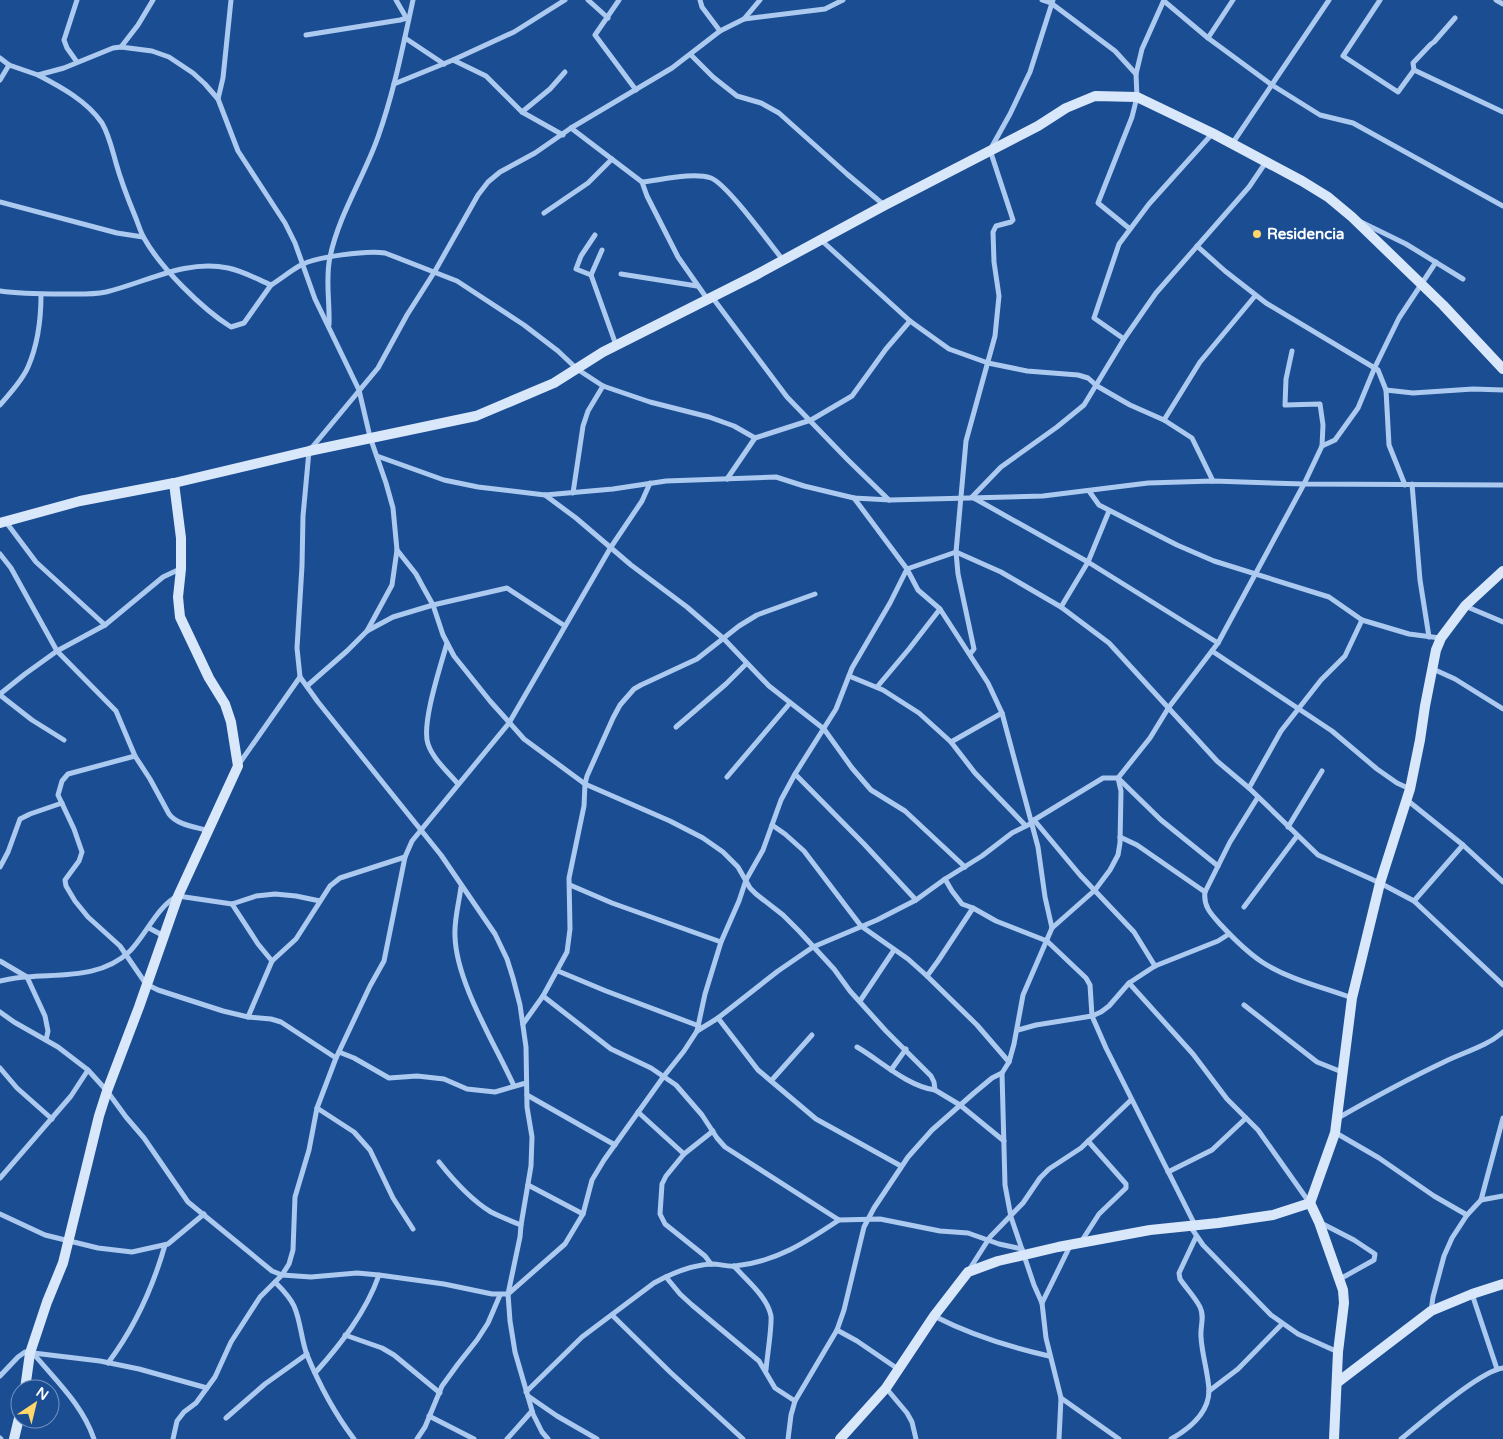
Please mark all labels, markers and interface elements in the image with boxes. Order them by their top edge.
place label: Residencia [1267,225,1344,243]
marker: Residencia [1251,228,1263,240]
north arrow [10,1379,60,1429]
text: N [33,1384,52,1404]

